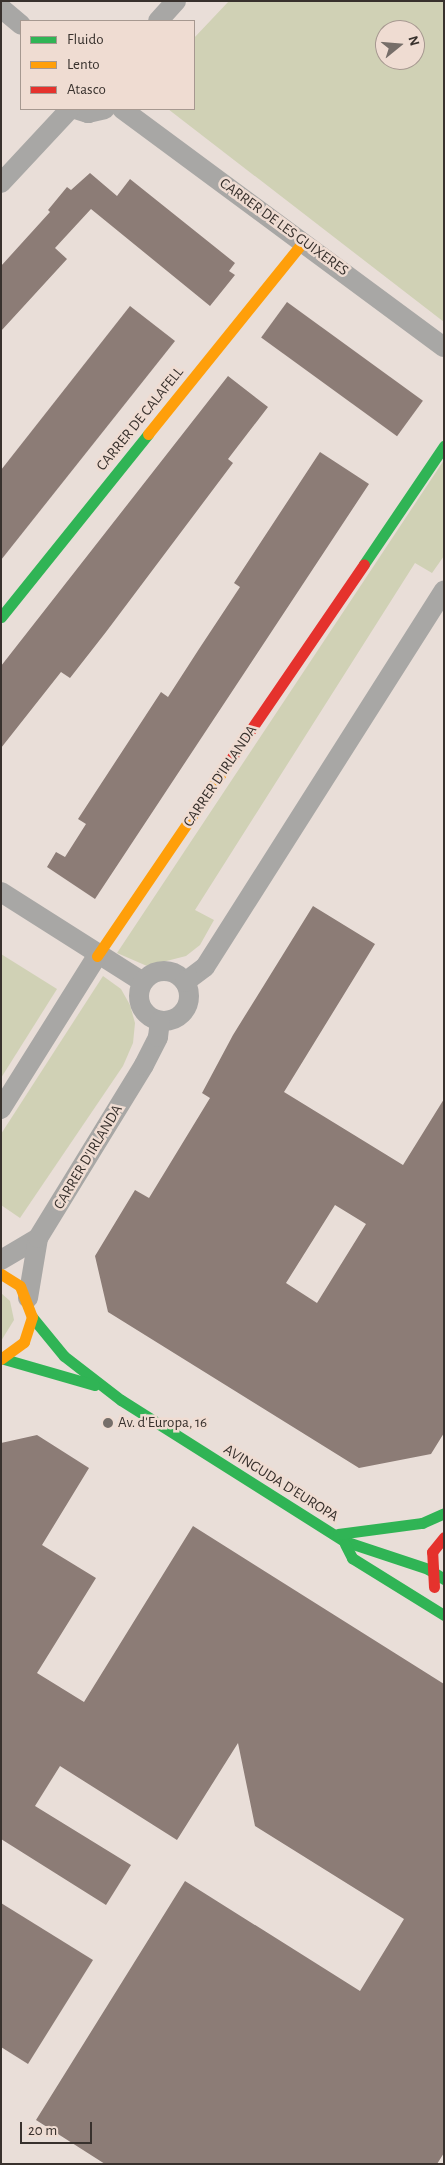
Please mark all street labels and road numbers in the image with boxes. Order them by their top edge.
street label: CARRER DE LES GUIXERES [216,174,352,280]
street label: CARRER DE CALAFELL [93,364,187,474]
street label: CARRER D'IRLANDA [179,722,261,830]
street label: CARRER D'IRLANDA [50,1101,126,1213]
street label: AVINGUDA D'EUROPA [220,1440,342,1526]

